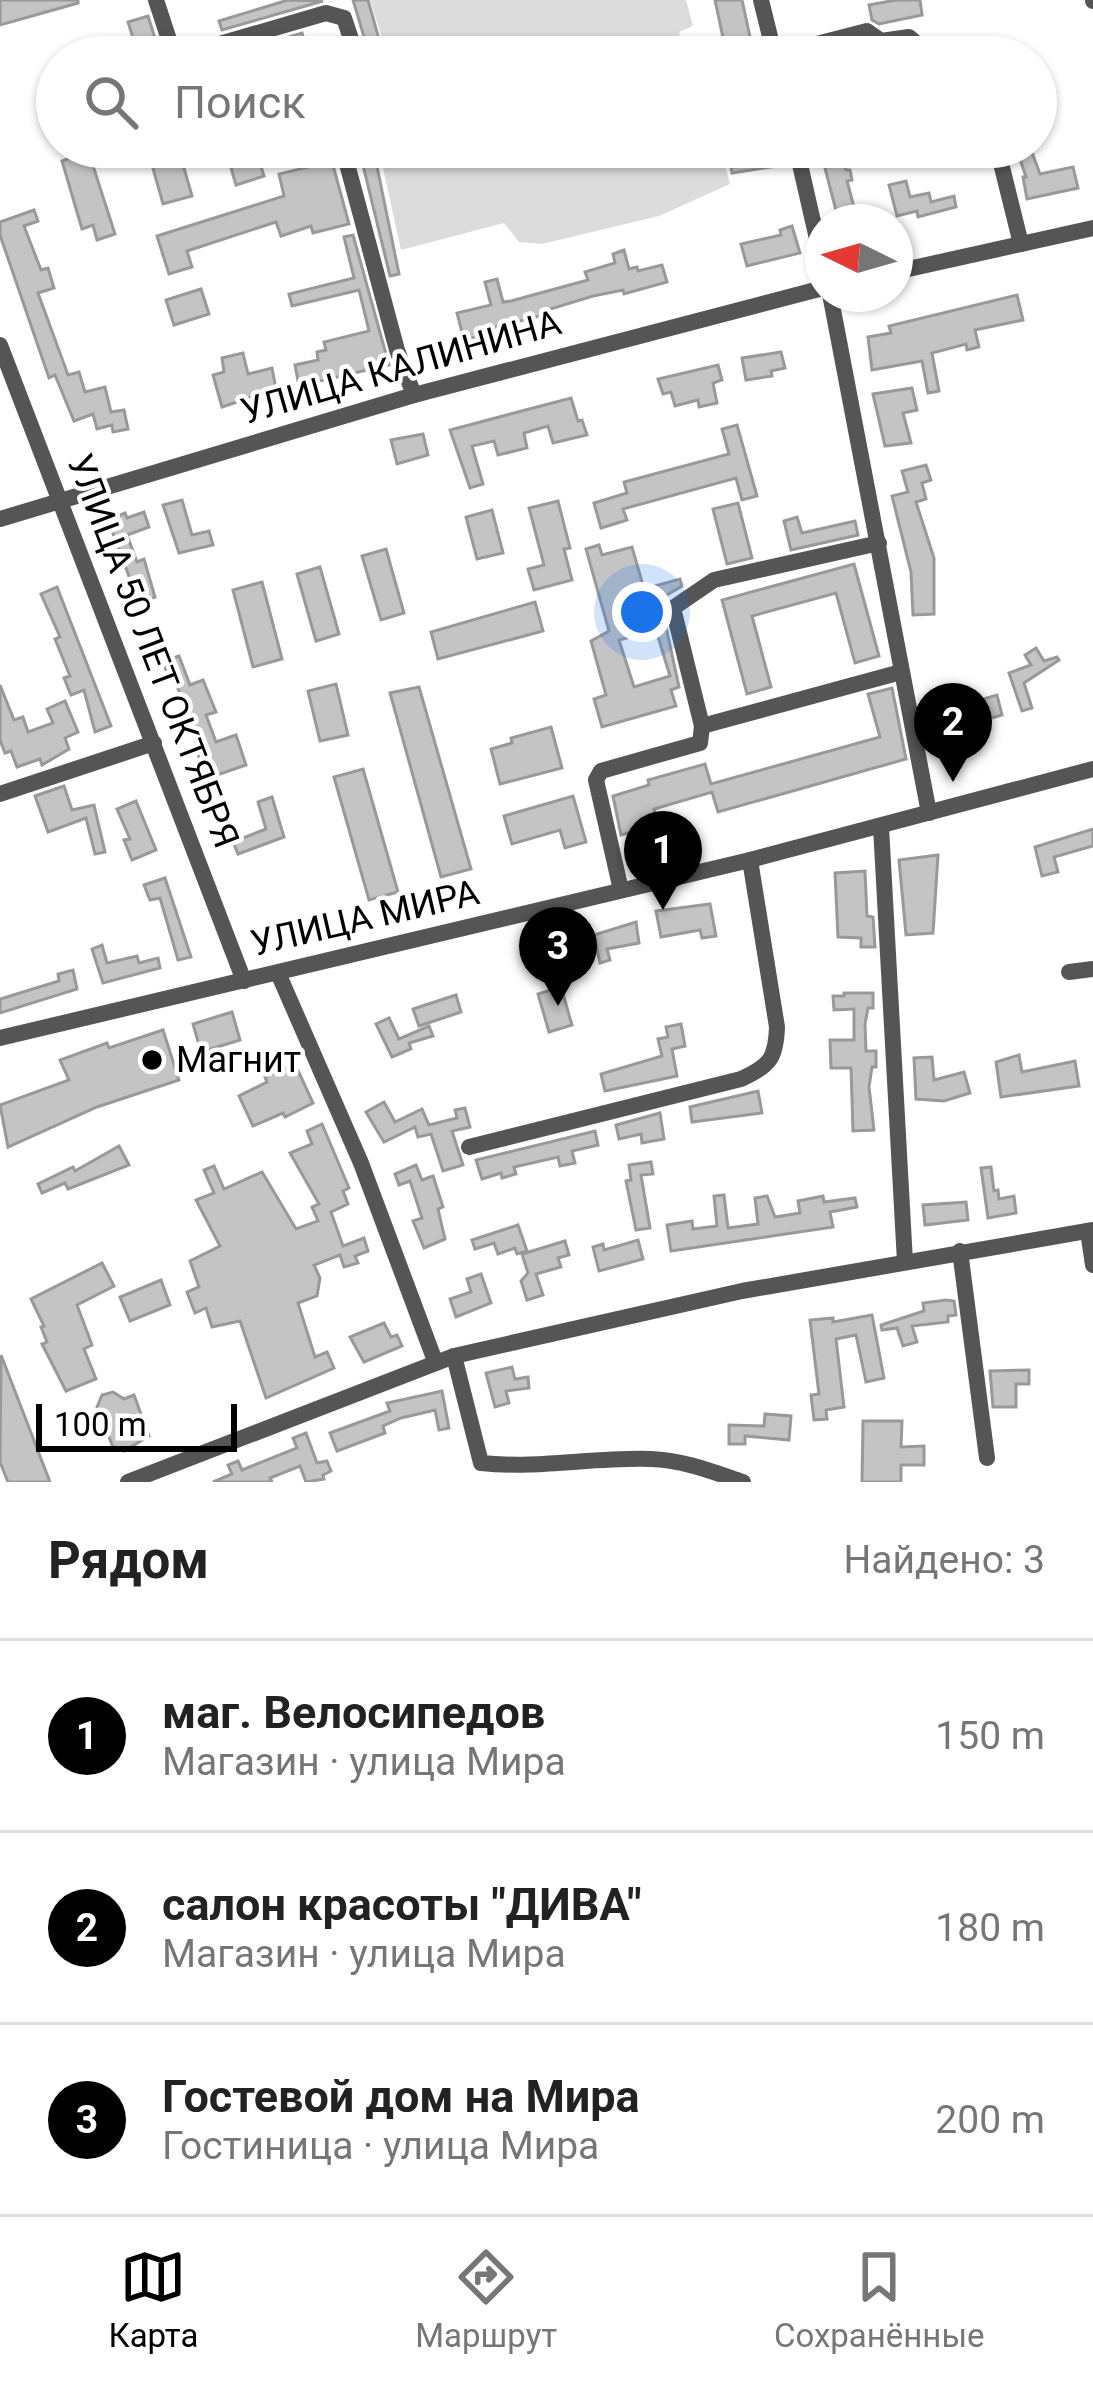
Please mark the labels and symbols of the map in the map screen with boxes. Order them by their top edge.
north arrow [805,204,913,312]
street label: УЛИЦА КАЛИНИНА [236,301,566,433]
street label: УЛИЦА 50 ЛЕТ ОКТЯБРЯ [59,448,247,854]
your location [612,582,672,642]
pin: 2 [914,683,992,782]
pin: 1 [624,811,702,910]
street label: УЛИЦА МИРА [247,871,484,965]
pin: 3 [519,907,597,1006]
place label: Магнит [176,1039,301,1081]
marker: Магнит [139,1047,165,1073]
scale bar [36,1398,237,1451]

